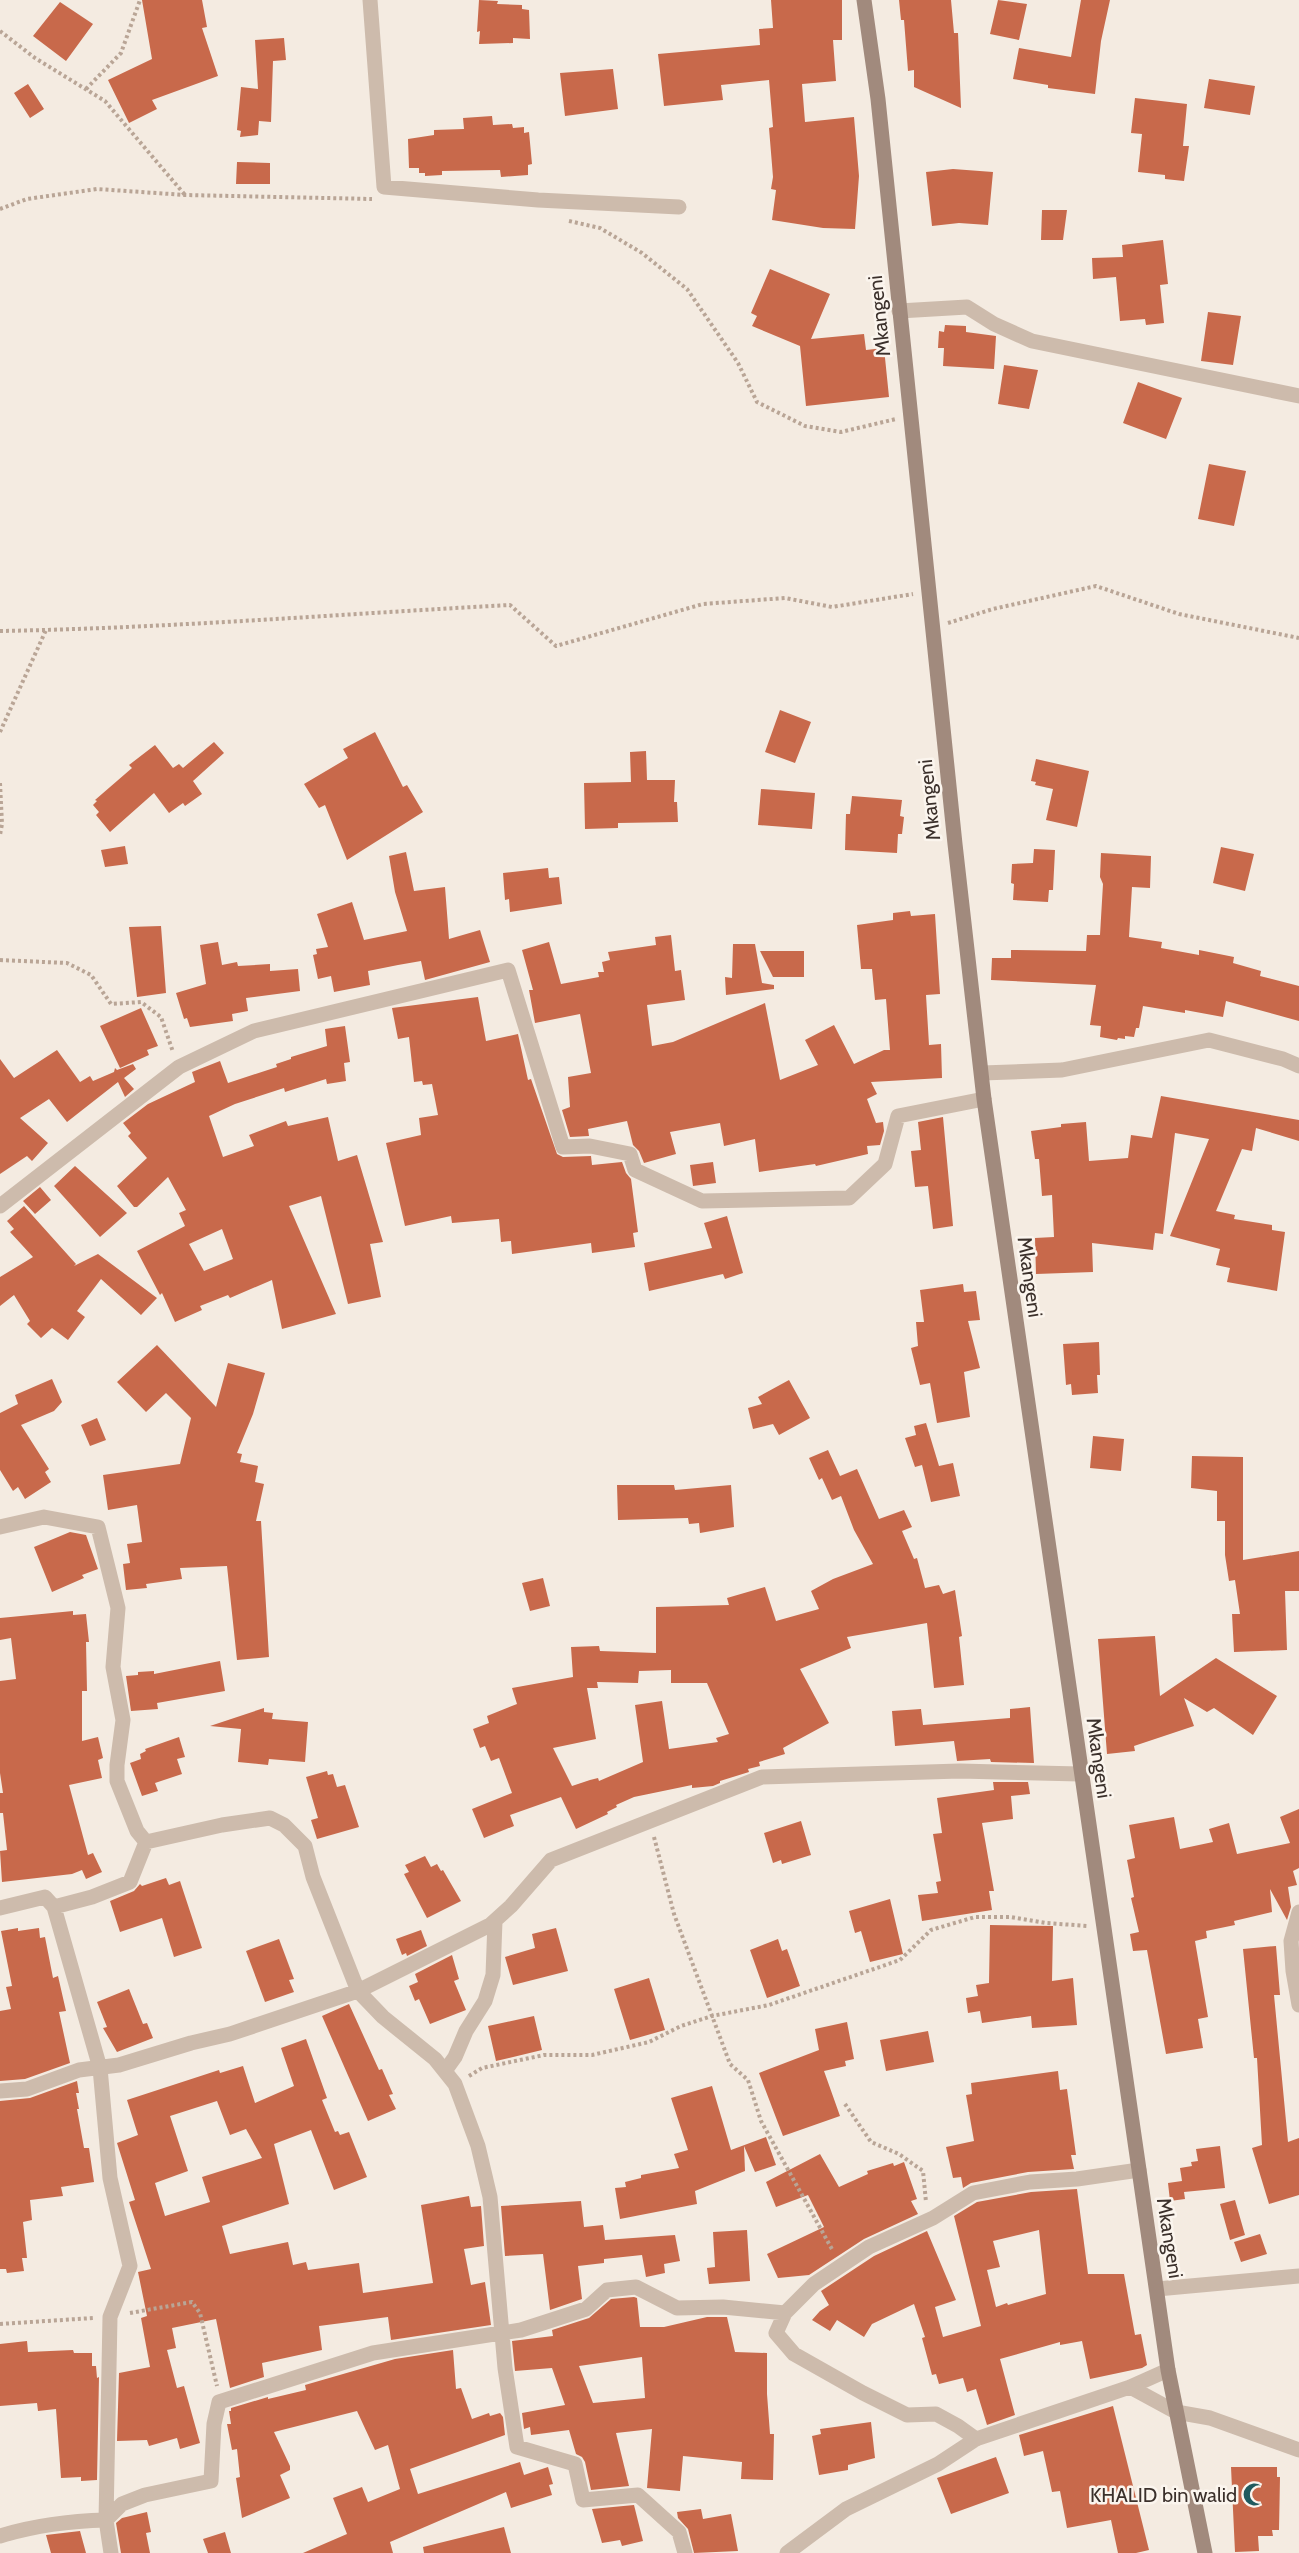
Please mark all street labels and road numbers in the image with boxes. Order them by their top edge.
street label: Mkangeni [863,274,895,358]
street label: Mkangeni [913,758,945,842]
street label: Mkangeni [1012,1235,1048,1319]
street label: Mkangeni [1081,1716,1117,1800]
street label: Mkangeni [1152,2196,1188,2280]

